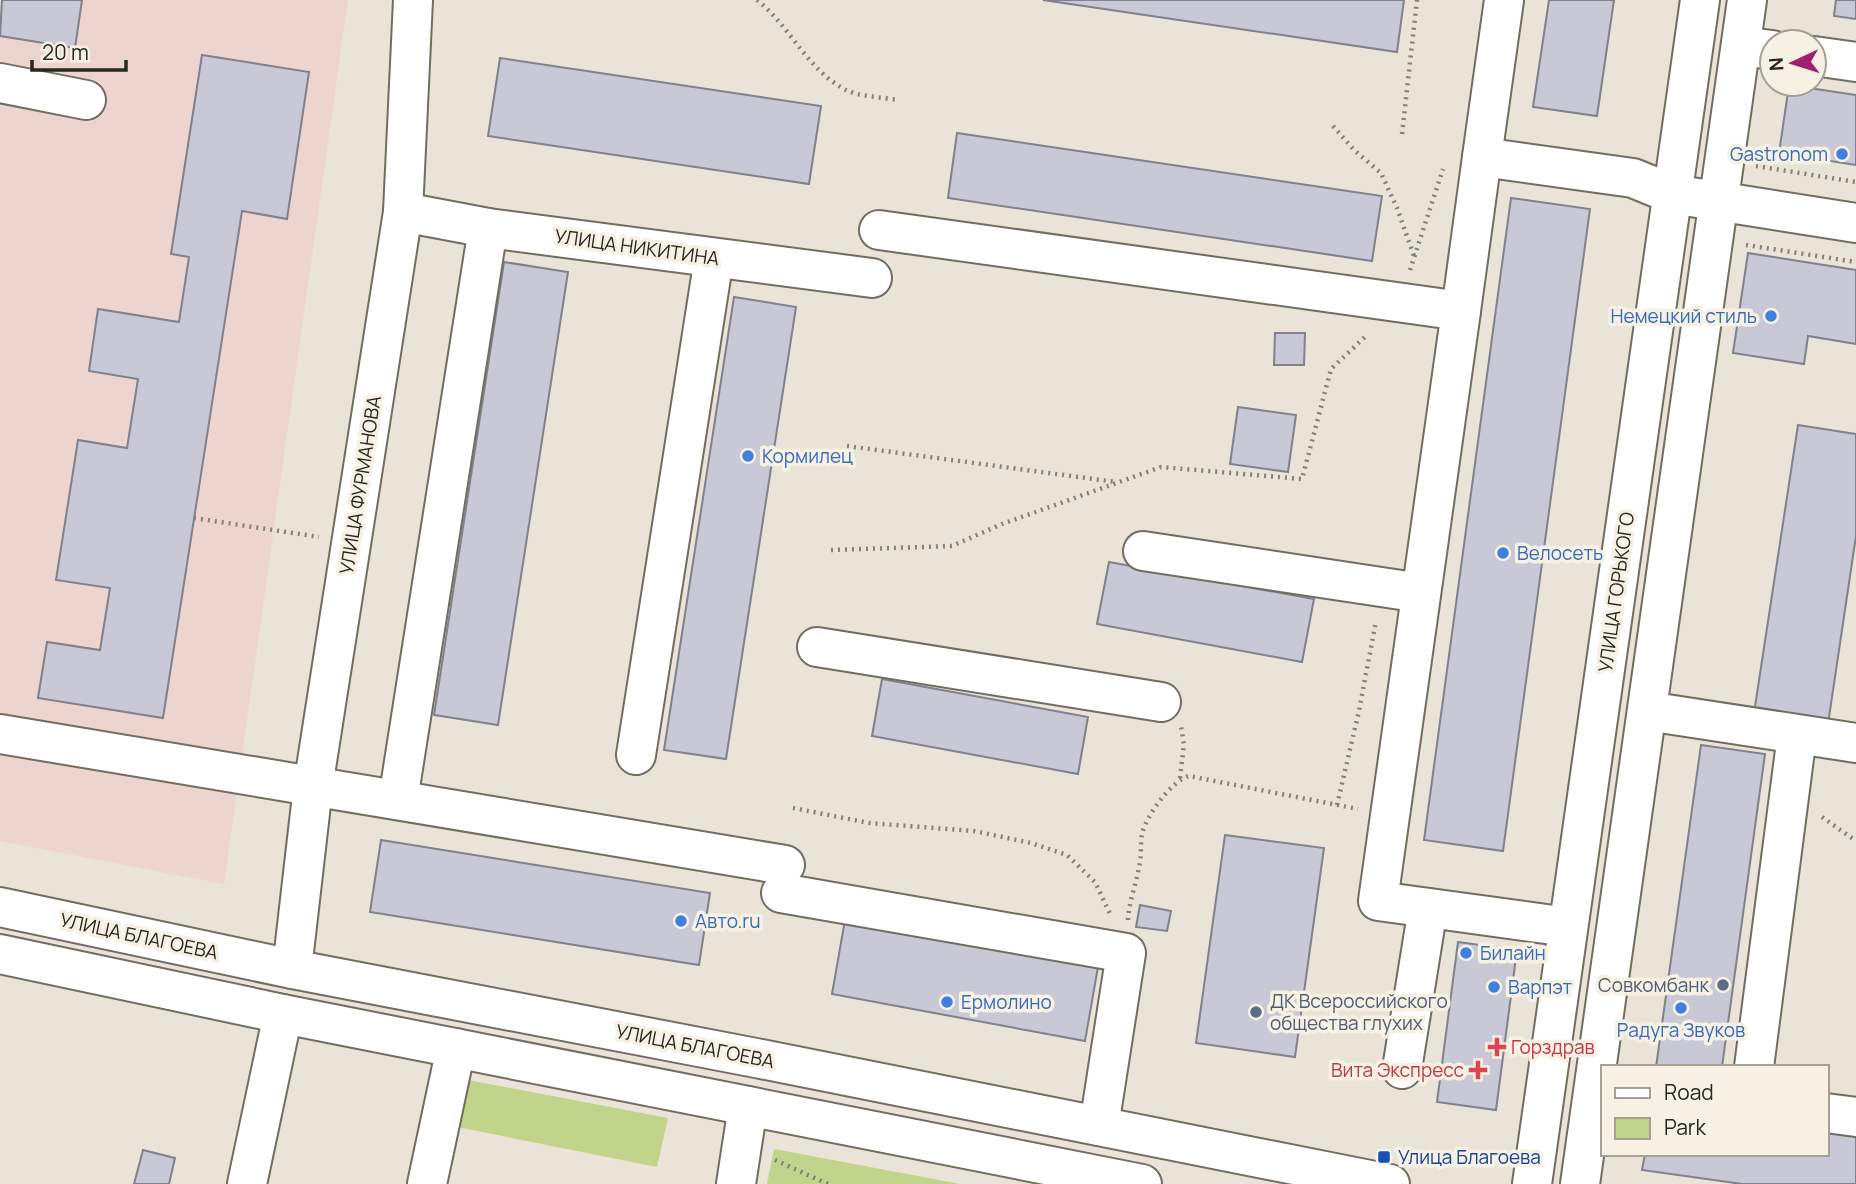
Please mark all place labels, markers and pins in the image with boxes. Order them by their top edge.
place label: Gastronom [1730,141,1828,167]
marker: Gastronom [1834,146,1850,162]
place label: Немецкий стиль [1611,303,1757,329]
marker: Немецкий стиль [1763,308,1779,324]
place label: Кормилец [762,443,853,469]
marker: Кормилец [740,448,756,464]
place label: Велосеть [1517,540,1603,566]
marker: Велосеть [1495,545,1511,561]
place label: Авто.ru [695,908,760,934]
marker: Авто.ru [673,913,689,929]
place label: Билайн [1480,940,1546,966]
marker: Билайн [1458,945,1474,961]
place label: Совкомбанк [1598,972,1710,998]
place label: Варпэт [1508,974,1573,1000]
marker: Совкомбанк [1715,977,1731,993]
marker: Варпэт [1486,979,1502,995]
place label: ДК Всероссийского общества глухих [1270,988,1448,1036]
place label: Ермолино [961,989,1052,1015]
marker: Ермолино [939,994,955,1010]
marker: Радуга Звуков [1673,1000,1689,1016]
marker: ДК Всероссийского общества глухих [1248,1004,1264,1020]
place label: Радуга Звуков [1617,1017,1745,1043]
place label: Горздрав [1511,1034,1595,1060]
marker: Горздрав [1489,1039,1505,1055]
place label: Вита Экспресс [1331,1057,1464,1083]
marker: Вита Экспресс [1470,1062,1486,1078]
place label: Улица Благоева [1398,1144,1541,1170]
marker: Улица Благоева [1376,1149,1392,1165]

